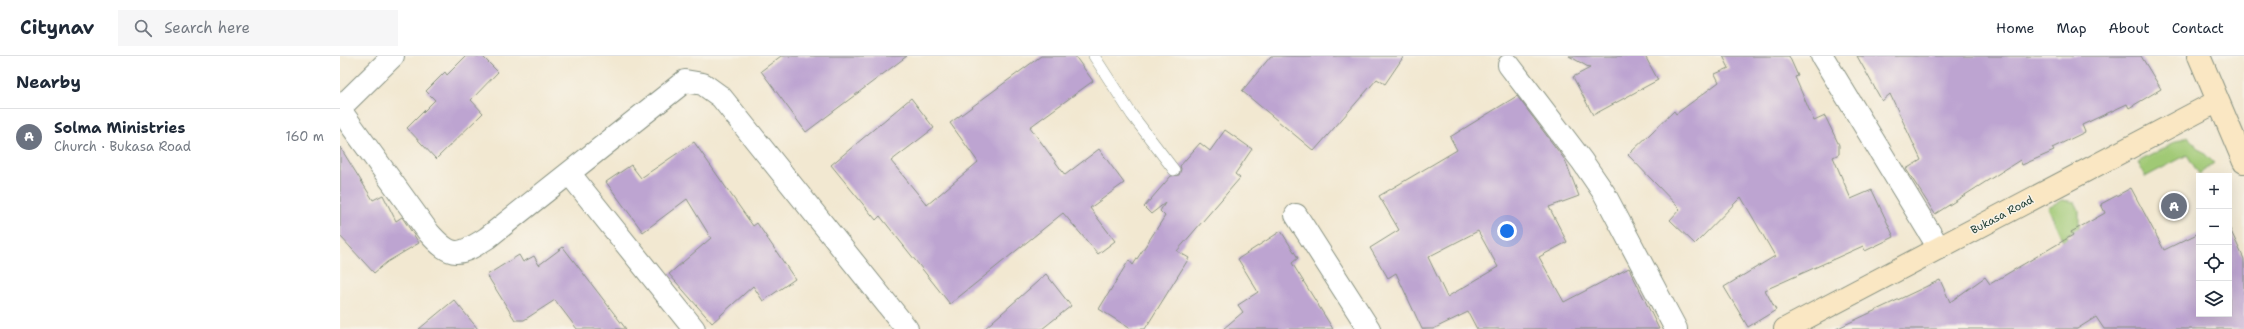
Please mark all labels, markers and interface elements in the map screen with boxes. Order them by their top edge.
search box [118,10,398,46]
text: Citynav [20,15,94,40]
icon: search [132,17,154,39]
text: Search here [164,18,250,38]
text: Home [1996,19,2035,37]
text: Map [2057,19,2087,37]
text: About [2109,19,2150,37]
text: Contact [2172,19,2224,37]
text: Nearby [16,71,81,93]
text: Solma Ministries [54,118,185,138]
text: A [24,128,34,145]
text: 160 m [286,128,324,145]
text: Church · Bukasa Road [54,138,191,155]
map controls [2196,173,2232,317]
button: + [2196,173,2232,209]
pin: A [2161,191,2187,221]
street label: Bukasa Road [1968,192,2036,238]
button: − [2196,209,2232,245]
your location [1497,221,1517,241]
button: locate [2196,245,2232,281]
button: layers [2196,281,2232,317]

